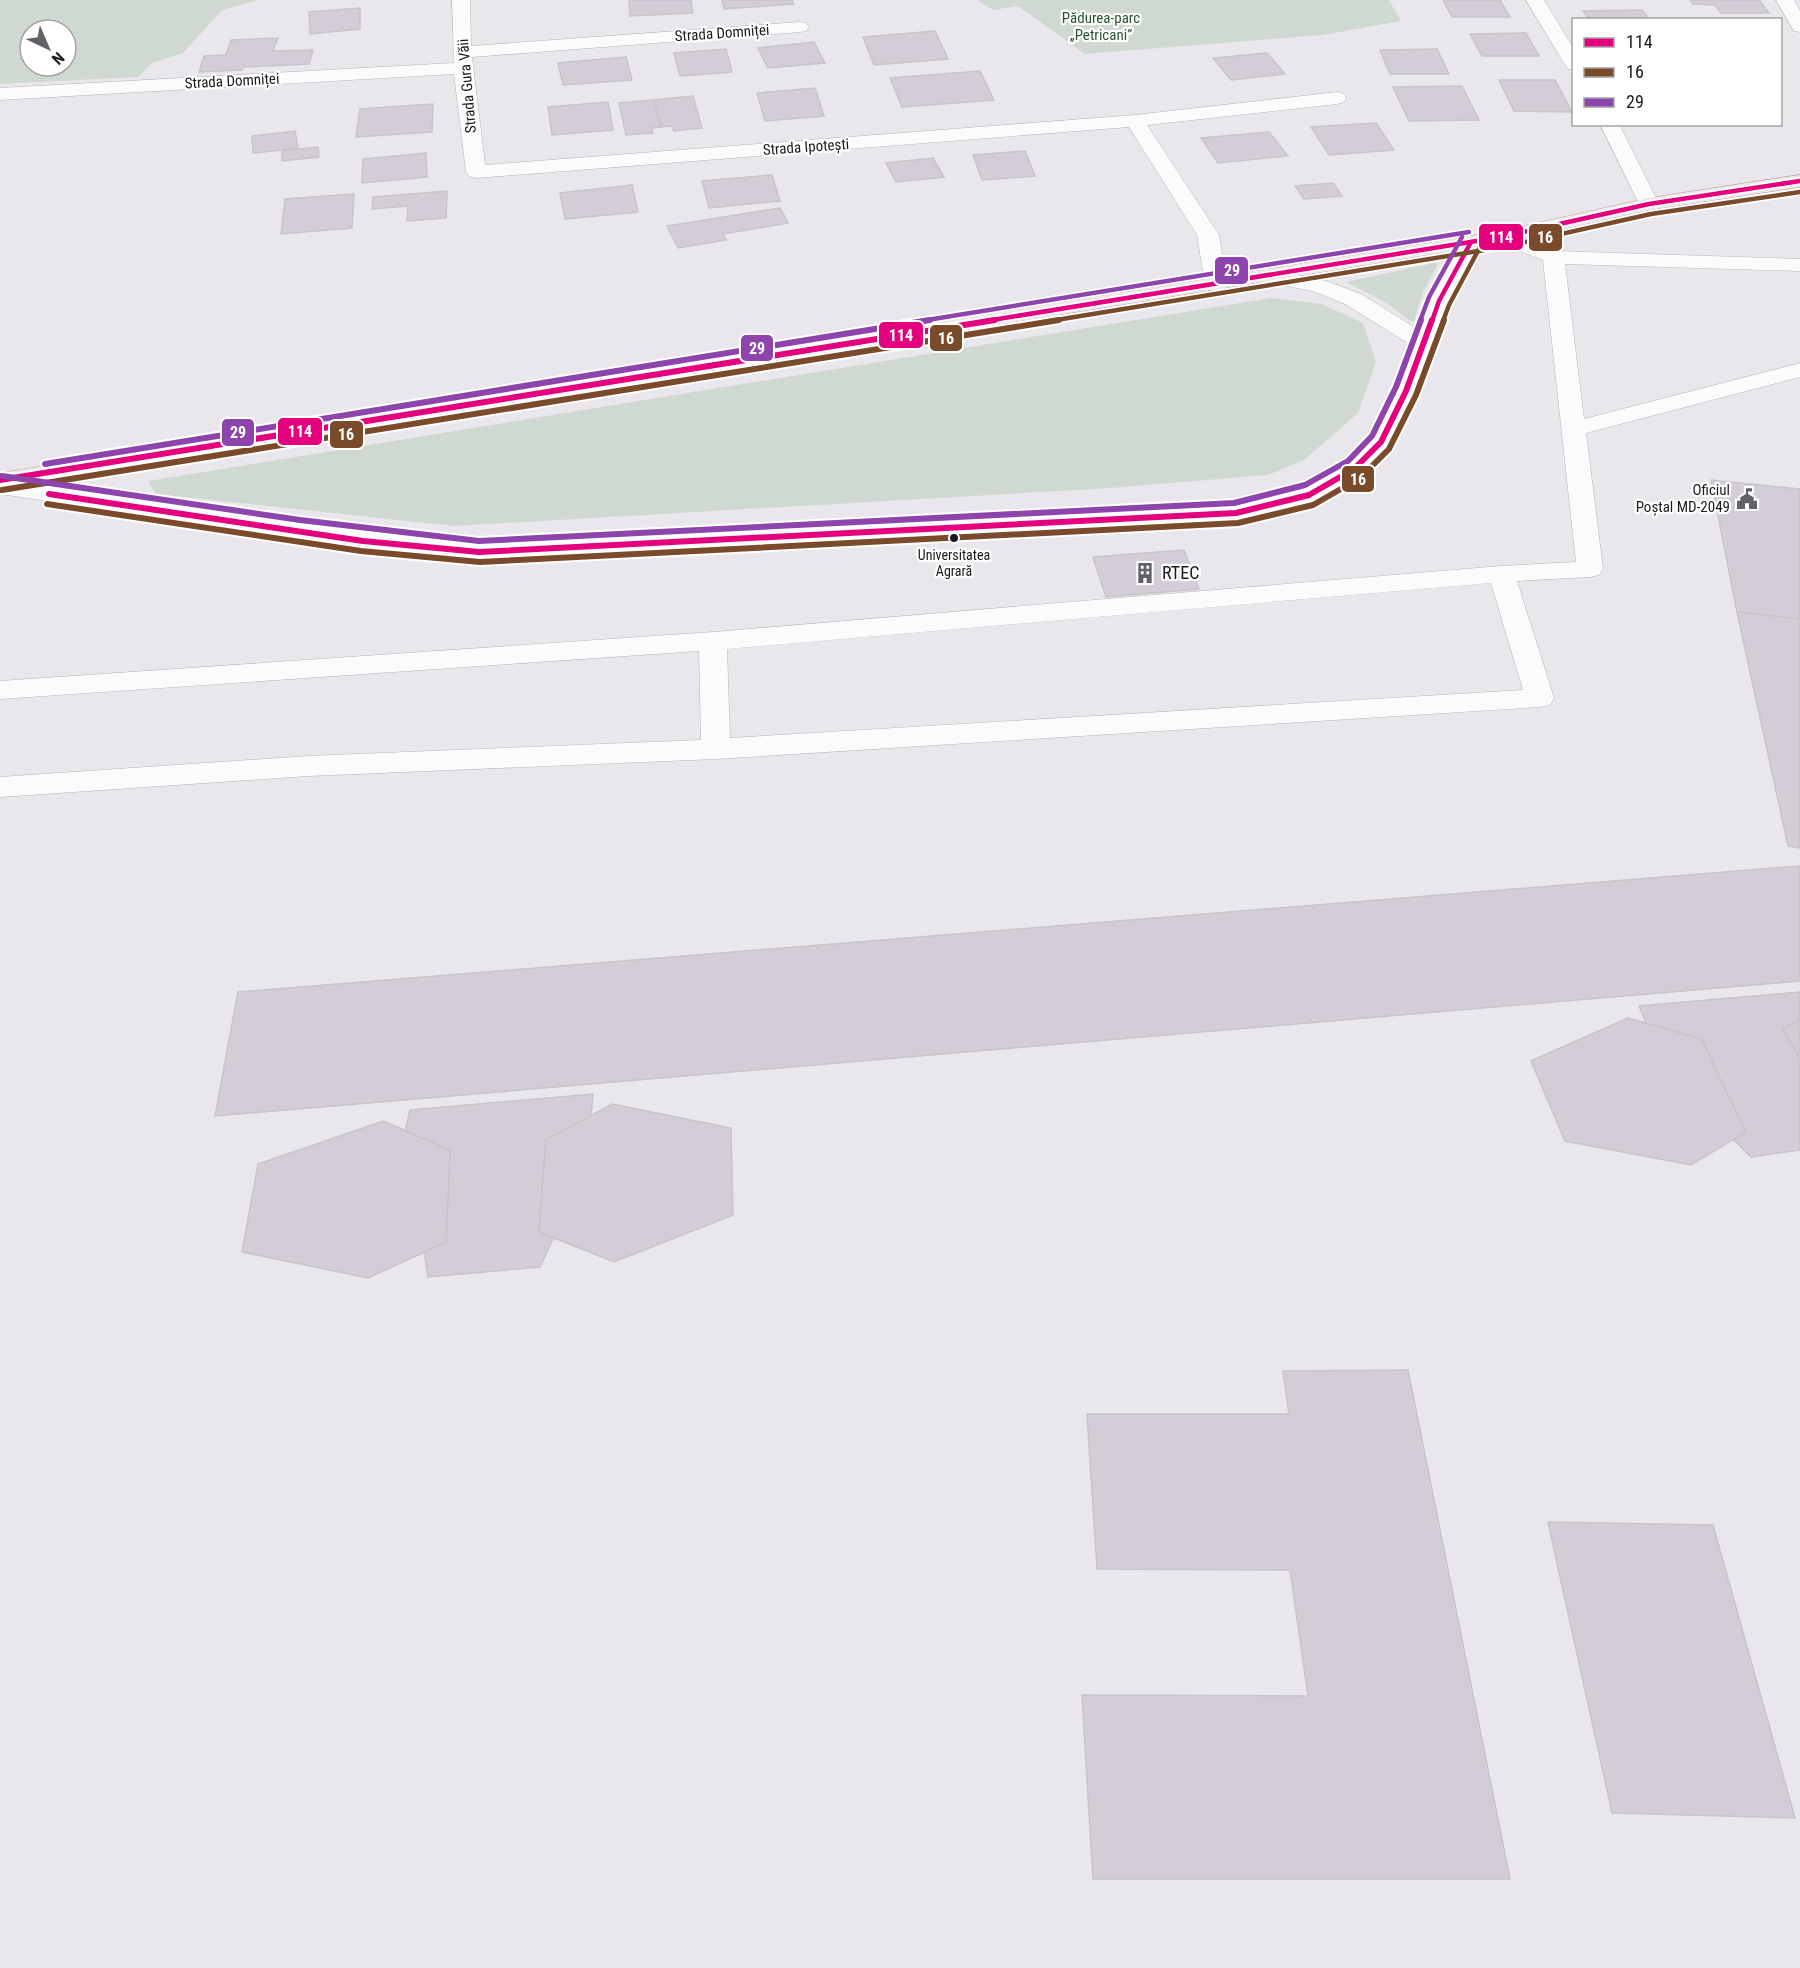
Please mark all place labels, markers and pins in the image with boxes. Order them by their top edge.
place label: Oficiul Poștal MD-2049 [1636,481,1730,516]
public building icon: Oficiul Poștal MD-2049 [1735,487,1759,511]
marker: Universitatea Agrară [948,532,960,544]
place label: Universitatea Agrară [918,547,990,579]
building icon: RTEC [1133,561,1157,585]
place label: RTEC [1162,562,1199,583]

